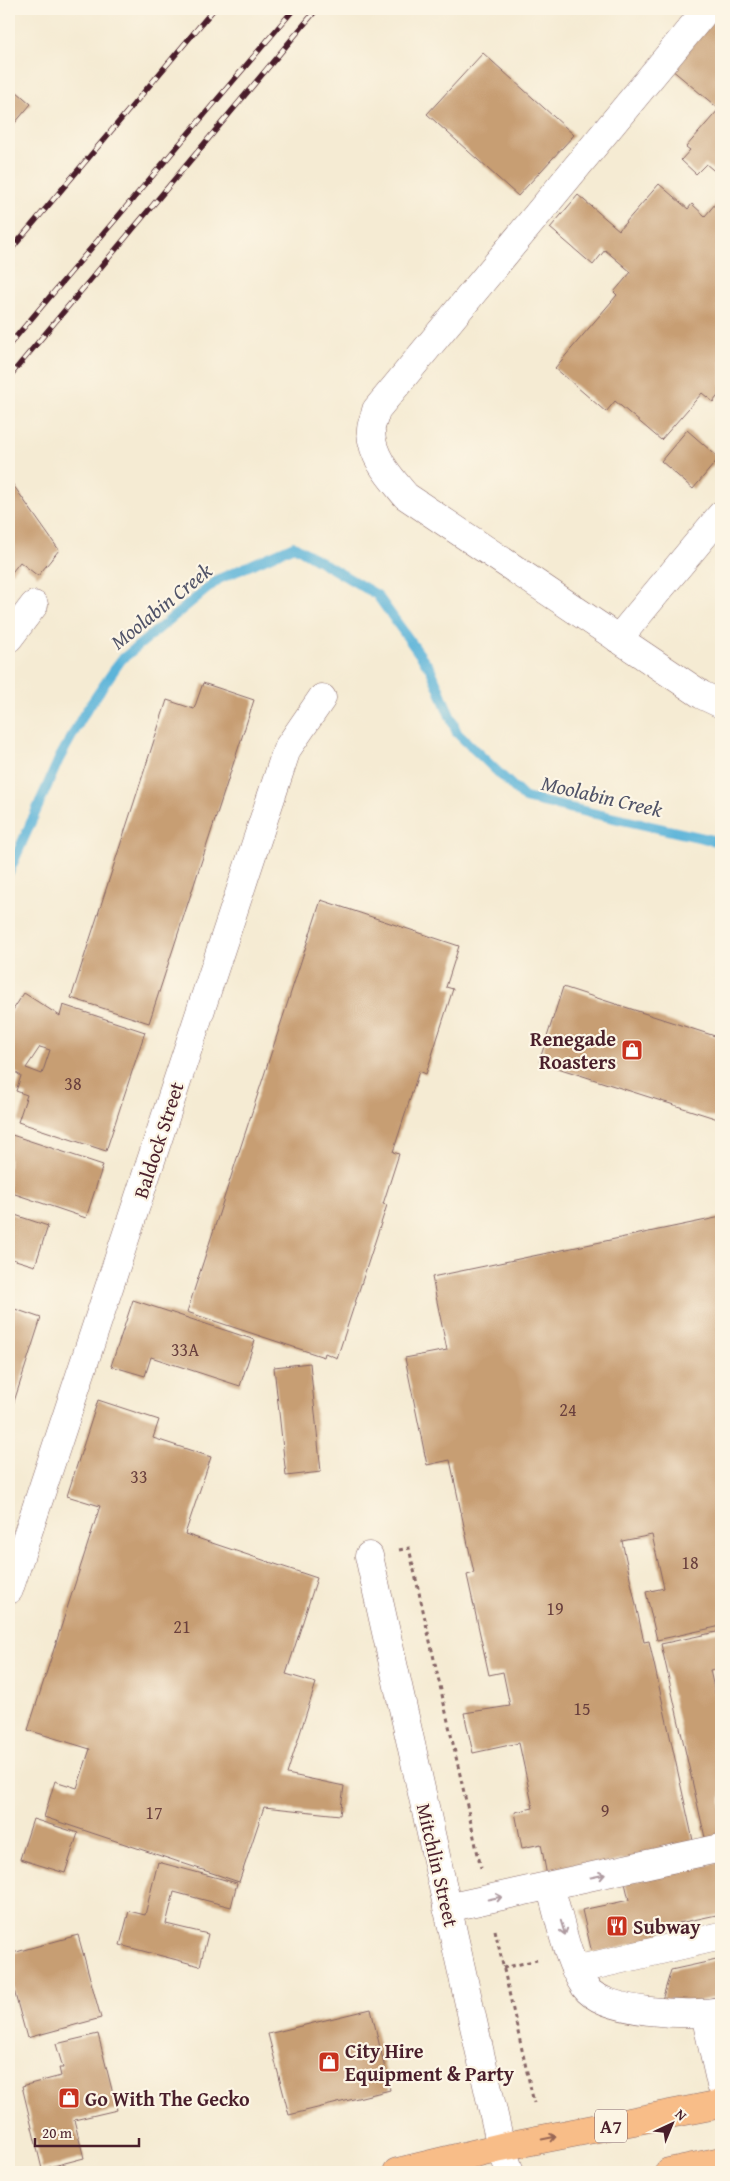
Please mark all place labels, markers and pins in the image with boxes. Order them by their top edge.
place label: Renegade Roasters [530,1024,616,1076]
shop icon: Renegade Roasters [620,1038,644,1062]
place label: Subway [633,1912,701,1941]
restaurant icon: Subway [605,1914,629,1938]
place label: City Hire Equipment & Party [345,2036,515,2088]
shop icon: City Hire Equipment & Party [317,2050,341,2074]
place label: Go With The Gecko [85,2084,250,2113]
shop icon: Go With The Gecko [57,2086,81,2110]

